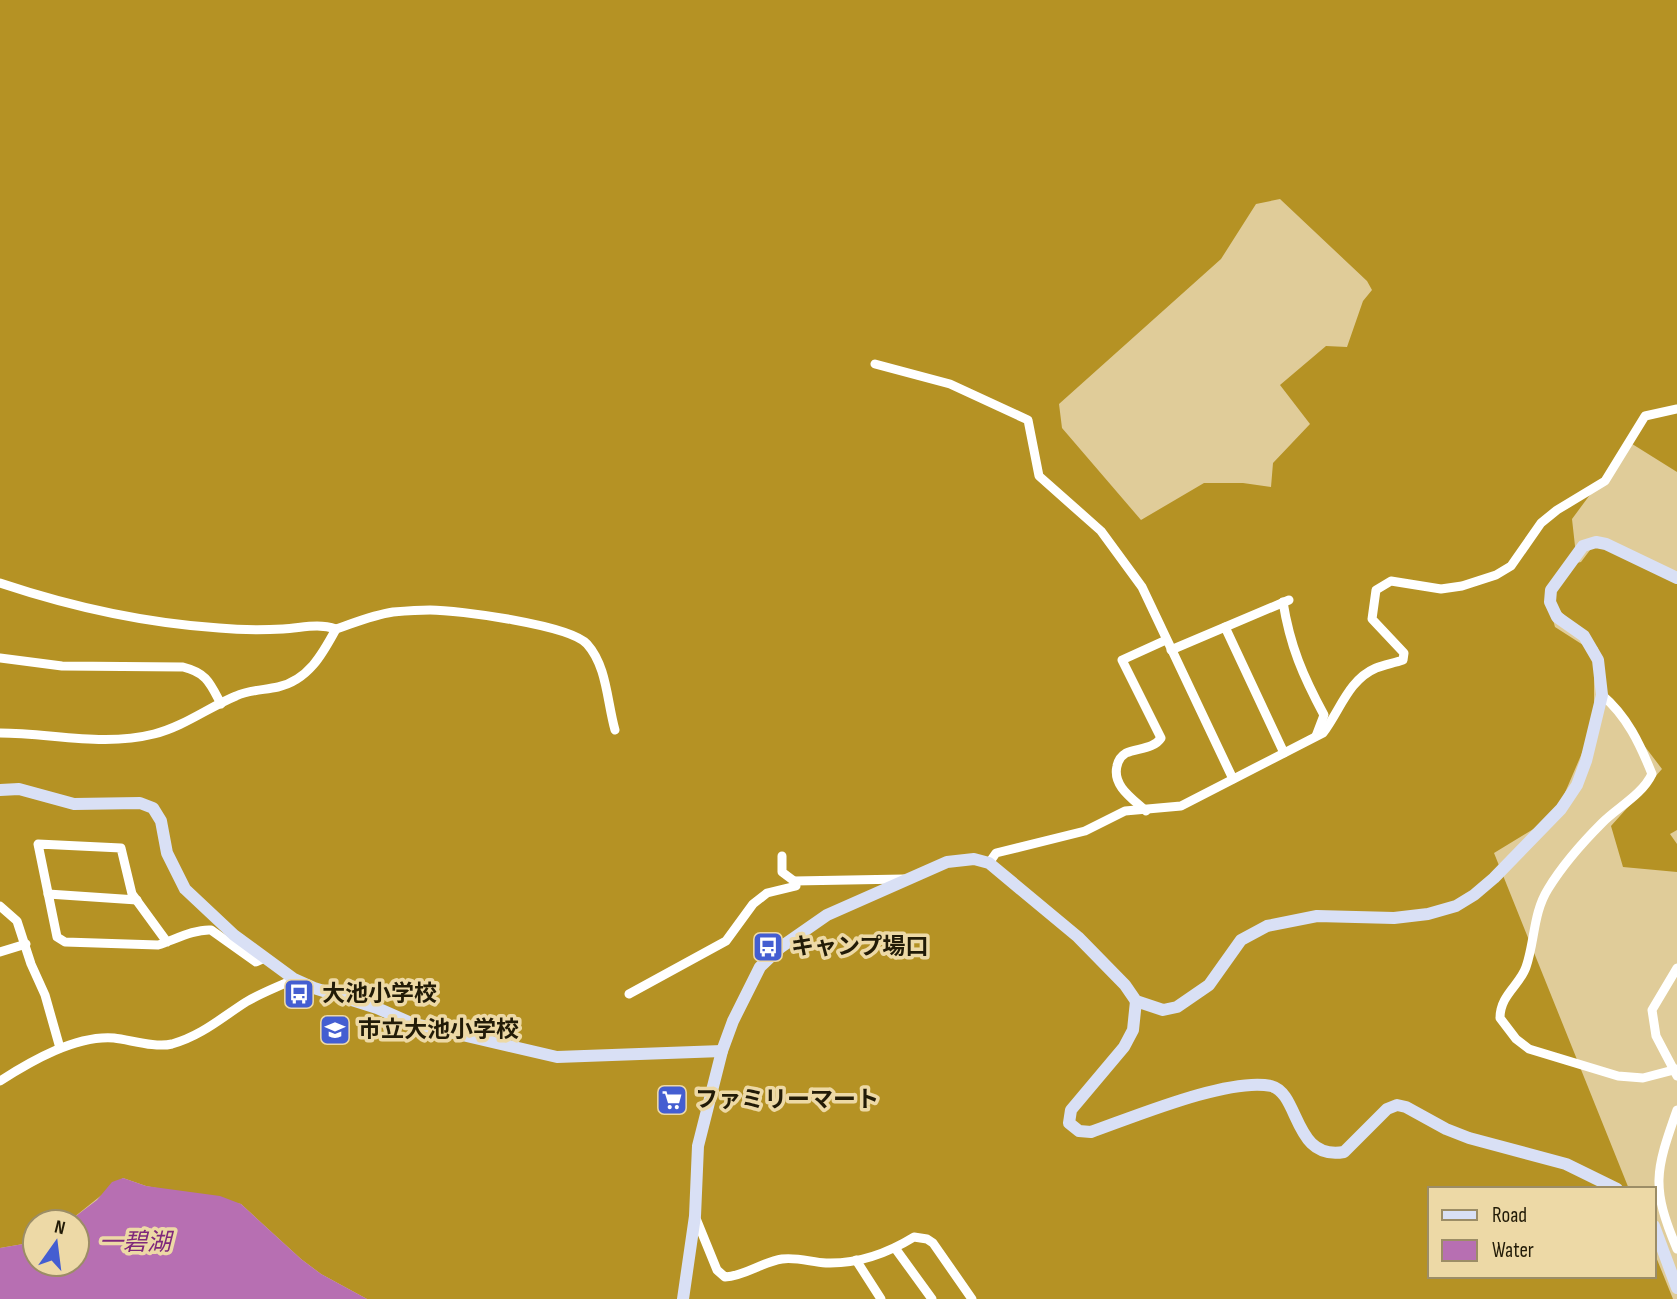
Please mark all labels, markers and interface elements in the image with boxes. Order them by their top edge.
bus stop icon: キャンプ場口 [751,930,785,964]
place label: キャンプ場口 [791,933,928,961]
bus stop icon: 大池小学校 [282,977,316,1011]
place label: 大池小学校 [322,980,437,1008]
school or university icon: 市立大池小学校 [318,1013,352,1047]
place label: 市立大池小学校 [358,1016,519,1044]
supermarket icon: ファミリーマート [655,1083,689,1117]
place label: ファミリーマート [695,1086,879,1114]
legend [1428,1187,1656,1278]
text: Road [1492,1203,1527,1228]
north arrow [21,1208,91,1278]
text: N [52,1216,67,1240]
water label: 一碧湖 [99,1228,175,1257]
text: Water [1492,1238,1534,1263]

